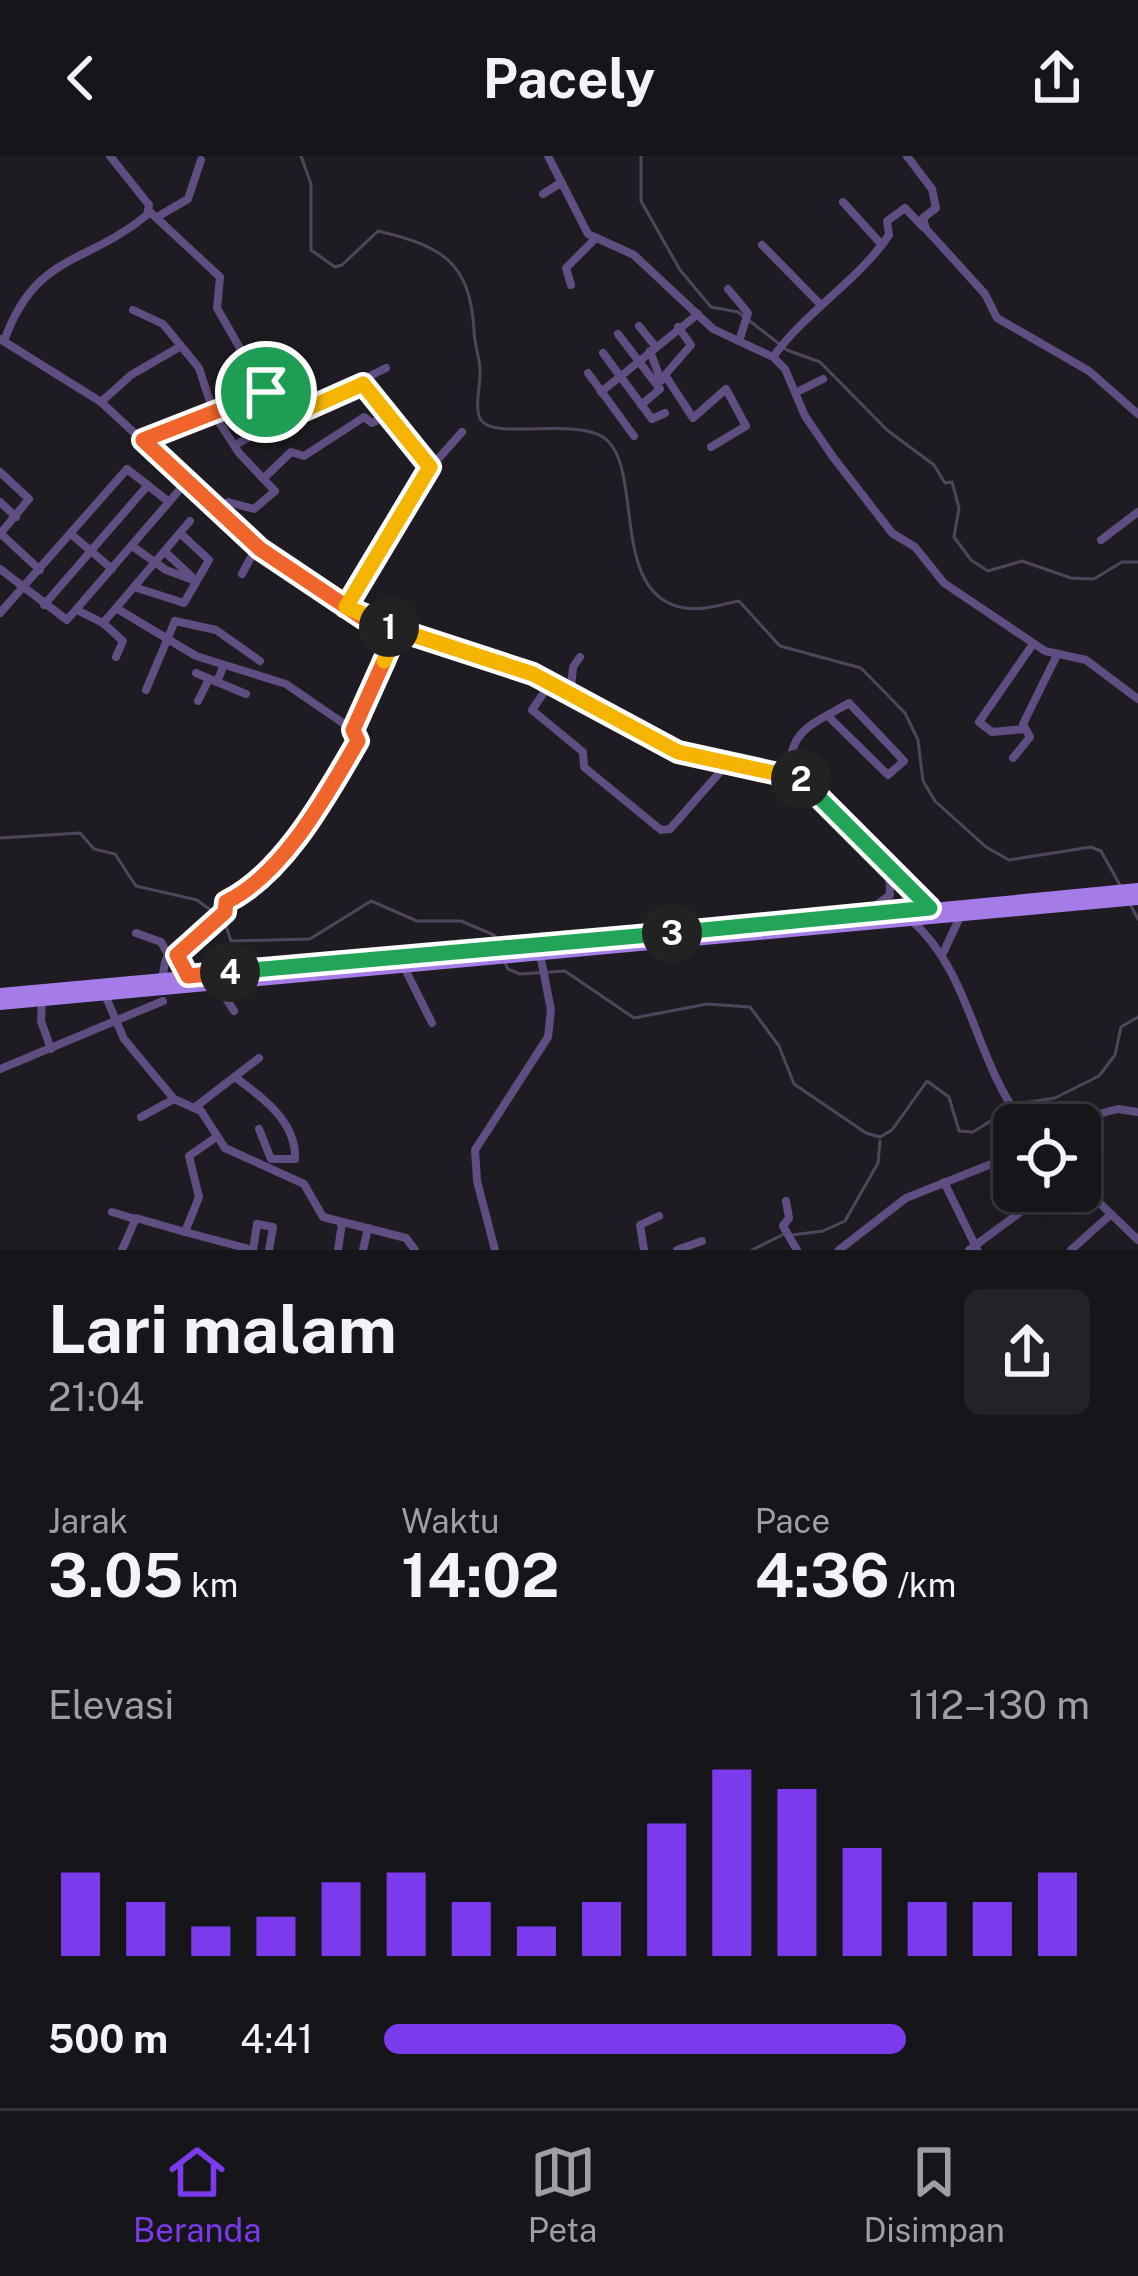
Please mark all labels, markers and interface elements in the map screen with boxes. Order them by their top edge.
icon: back [48,45,114,111]
icon: share [1024,45,1090,111]
text: Pacely [483,47,655,110]
pin [215,341,317,443]
icon: arrive [233,359,299,425]
pin: 1 [359,597,419,657]
text: 1 [382,608,396,646]
pin: 2 [771,749,831,809]
text: 2 [791,760,811,798]
pin: 3 [642,903,702,963]
text: 3 [661,914,683,952]
pin: 4 [200,942,260,1002]
text: 4 [219,953,241,991]
map controls [993,1104,1101,1212]
button: locate [993,1104,1101,1212]
button: share [964,1289,1090,1415]
text: Lari malam [48,1290,397,1368]
text: 21:04 [48,1374,144,1420]
text: Jarak [48,1502,128,1540]
text: Waktu [401,1502,499,1540]
text: Pace [755,1502,830,1540]
text: 3.05 [48,1540,183,1611]
text: 14:02 [401,1540,559,1611]
text: 4:36 [755,1540,890,1611]
text: km [183,1566,238,1604]
text: /km [890,1566,956,1604]
text: Elevasi [48,1682,174,1728]
text: 112–130 m [909,1682,1090,1728]
text: 500 m [48,2016,168,2062]
text: 4:41 [240,2016,313,2062]
tab: Beranda [133,2139,262,2249]
tab: Peta [528,2139,597,2249]
tab: Disimpan [864,2139,1005,2249]

